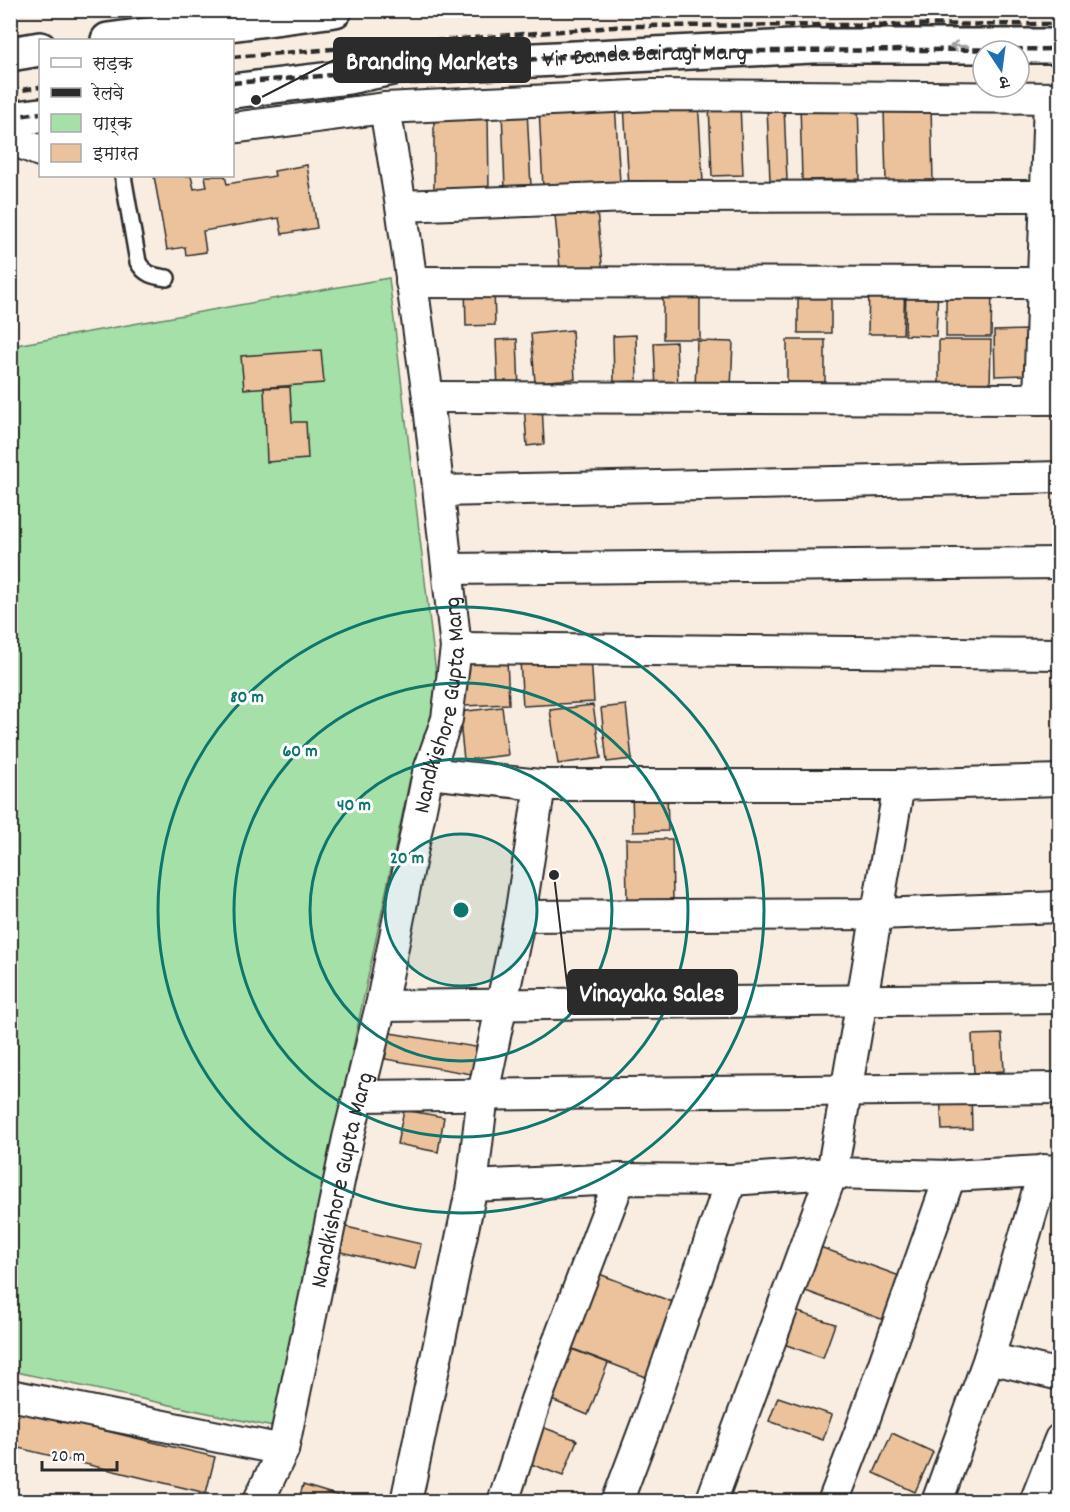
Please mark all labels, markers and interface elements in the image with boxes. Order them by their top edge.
street label: Vir Banda Bairagi Marg [542,37,747,79]
callout: Branding Markets [334,38,530,82]
legend [39,39,234,177]
north arrow [971,39,1031,99]
one-way arrow [950,40,970,52]
text: Branding Markets [346,45,518,82]
text: सड़क [92,53,134,78]
text: उ [996,69,1012,94]
text: रेलवे [91,82,125,108]
text: पार्क [92,113,133,138]
text: इमारत [92,143,139,168]
street label: Nandkishore Gupta Marg [406,595,476,817]
text: 80 m [230,686,264,711]
text: 60 m [282,740,318,765]
text: 40 m [337,794,371,819]
text: 20 m [390,847,424,872]
centre of rings [451,900,471,920]
callout: Vinayaka Sales [568,970,737,1014]
text: Vinayaka Sales [579,977,725,1014]
street label: Nandkishore Gupta Marg [303,1069,384,1291]
scale bar [42,1434,117,1472]
text: 20 m [51,1445,85,1470]

